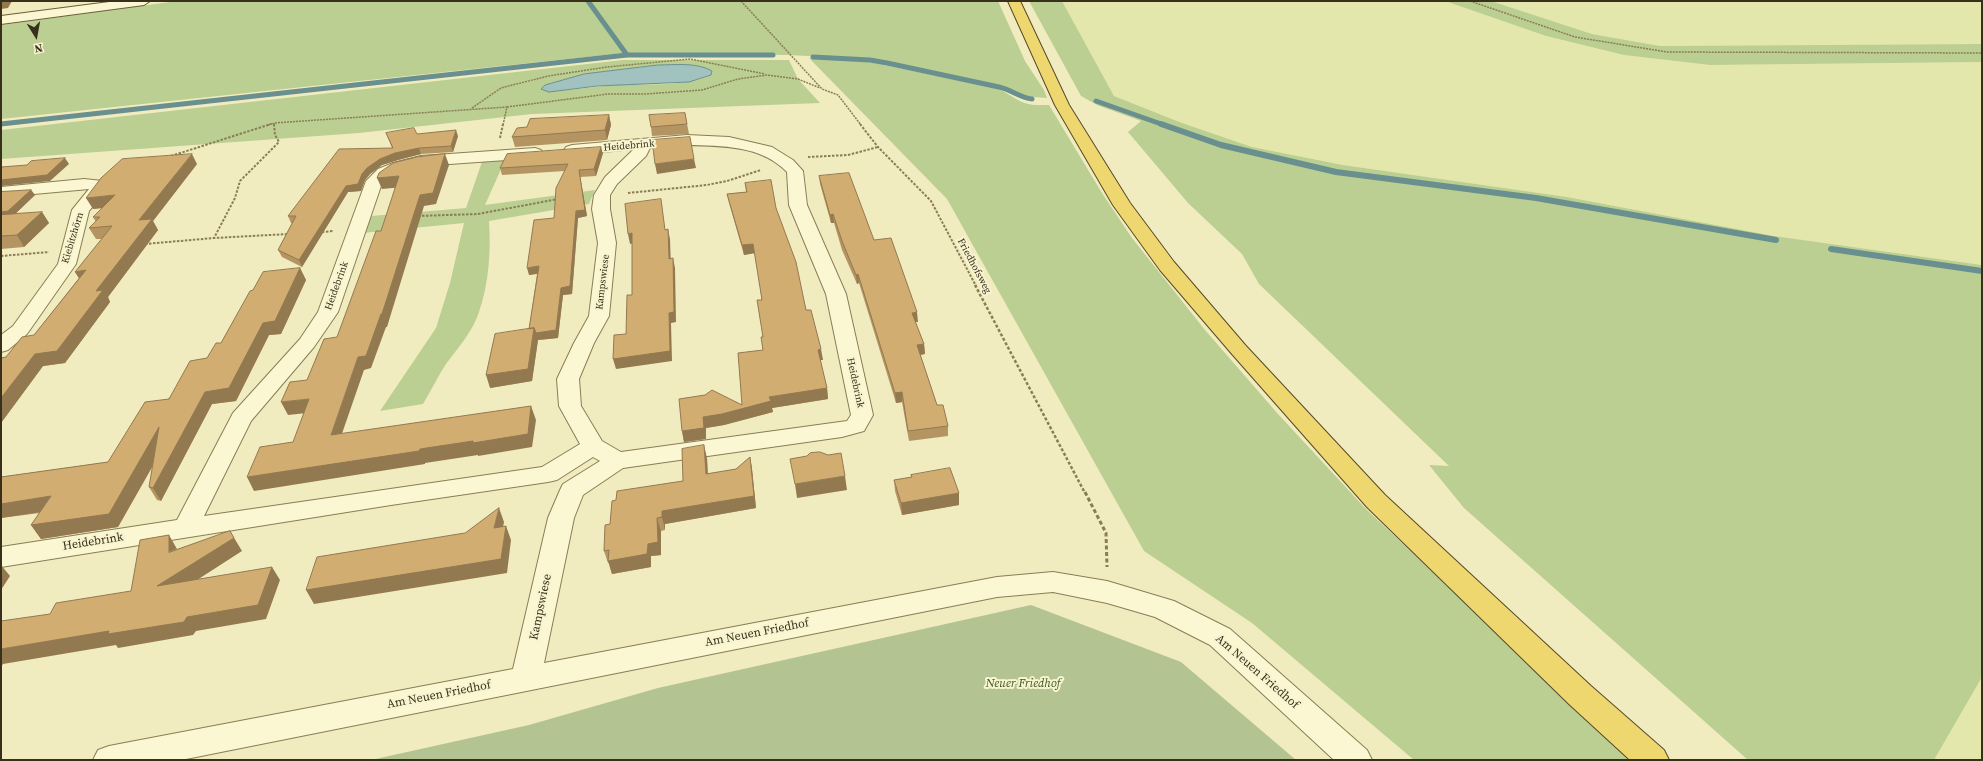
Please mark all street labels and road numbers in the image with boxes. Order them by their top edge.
street label: Heidebrink [603,138,655,154]
street label: Kiebitzhörn [60,211,86,265]
street label: Friedhofsweg [954,236,994,296]
street label: Kampswiese [594,254,612,310]
street label: Heidebrink [323,260,351,312]
street label: Heidebrink [844,357,866,409]
street label: Heidebrink [62,530,124,554]
street label: Kampswiese [527,573,555,641]
street label: Am Neuen Friedhof [704,616,810,650]
street label: Am Neuen Friedhof [1212,632,1302,712]
street label: Am Neuen Friedhof [386,678,492,712]

